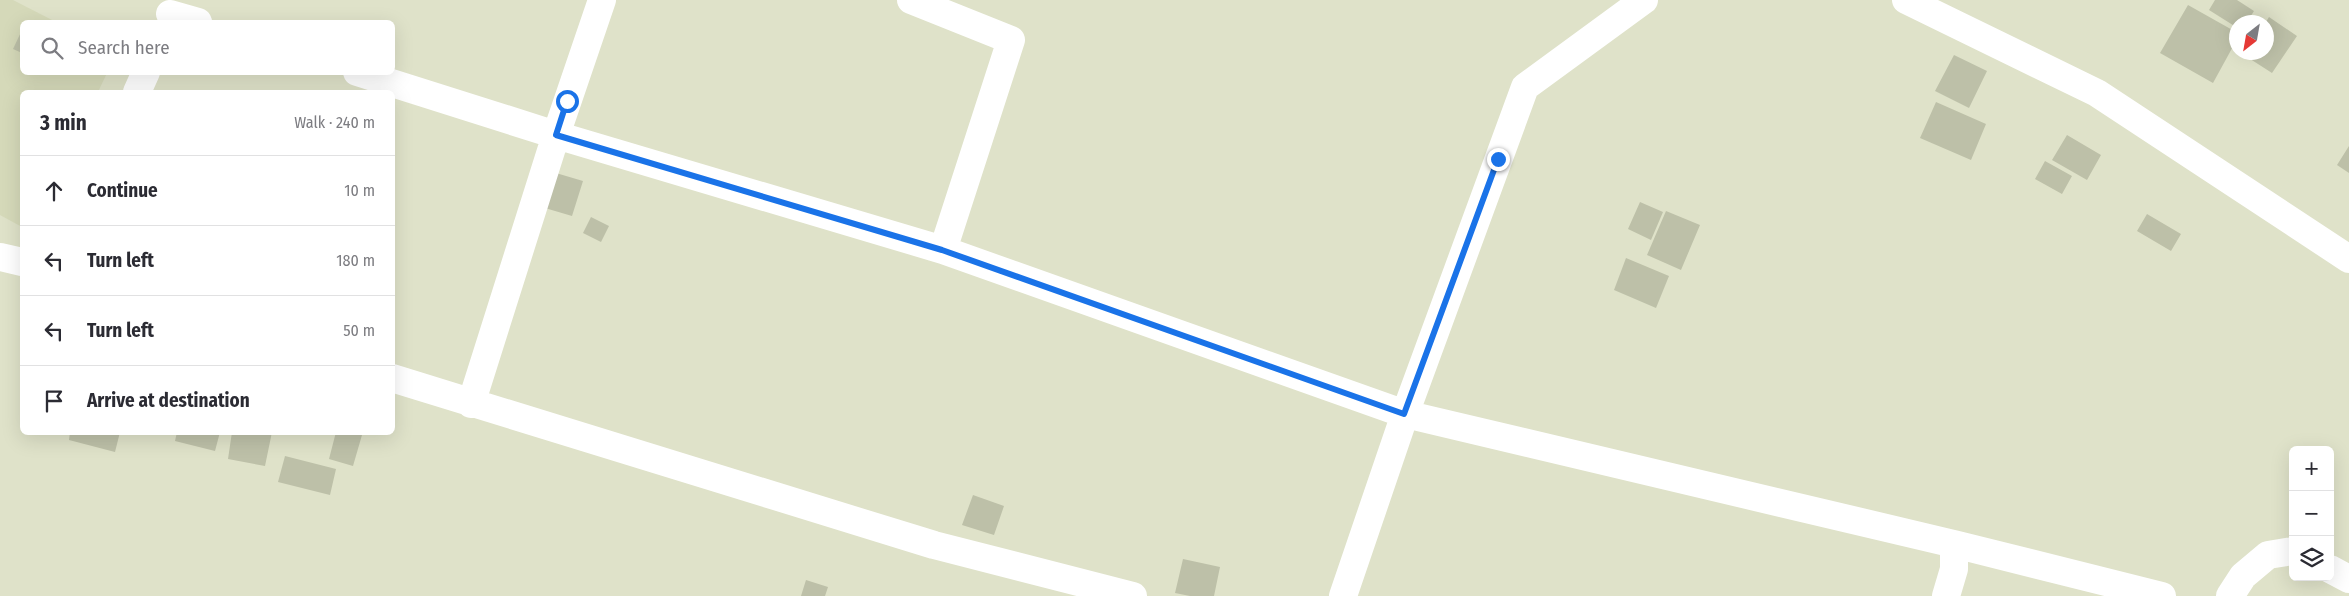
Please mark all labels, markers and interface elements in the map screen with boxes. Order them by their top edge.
north arrow [2229,15,2274,60]
search box [20,20,395,75]
icon: search [38,34,66,62]
text: Search here [78,36,170,59]
route start [556,90,579,113]
text: 3 min [40,110,87,136]
text: Walk · 240 m [294,113,375,132]
route end [1487,148,1510,171]
icon: ahead [40,177,68,205]
text: Continue [87,179,158,202]
text: 10 m [344,181,375,200]
icon: left [40,247,68,275]
text: Turn left [87,249,154,272]
text: 180 m [336,251,375,270]
icon: left [40,317,68,345]
text: Turn left [87,319,154,342]
text: 50 m [343,321,375,340]
icon: arrive [40,387,68,415]
text: Arrive at destination [87,389,250,412]
map controls [2289,446,2334,581]
button: + [2289,446,2334,491]
button: − [2289,491,2334,536]
button: layers [2289,536,2334,581]

